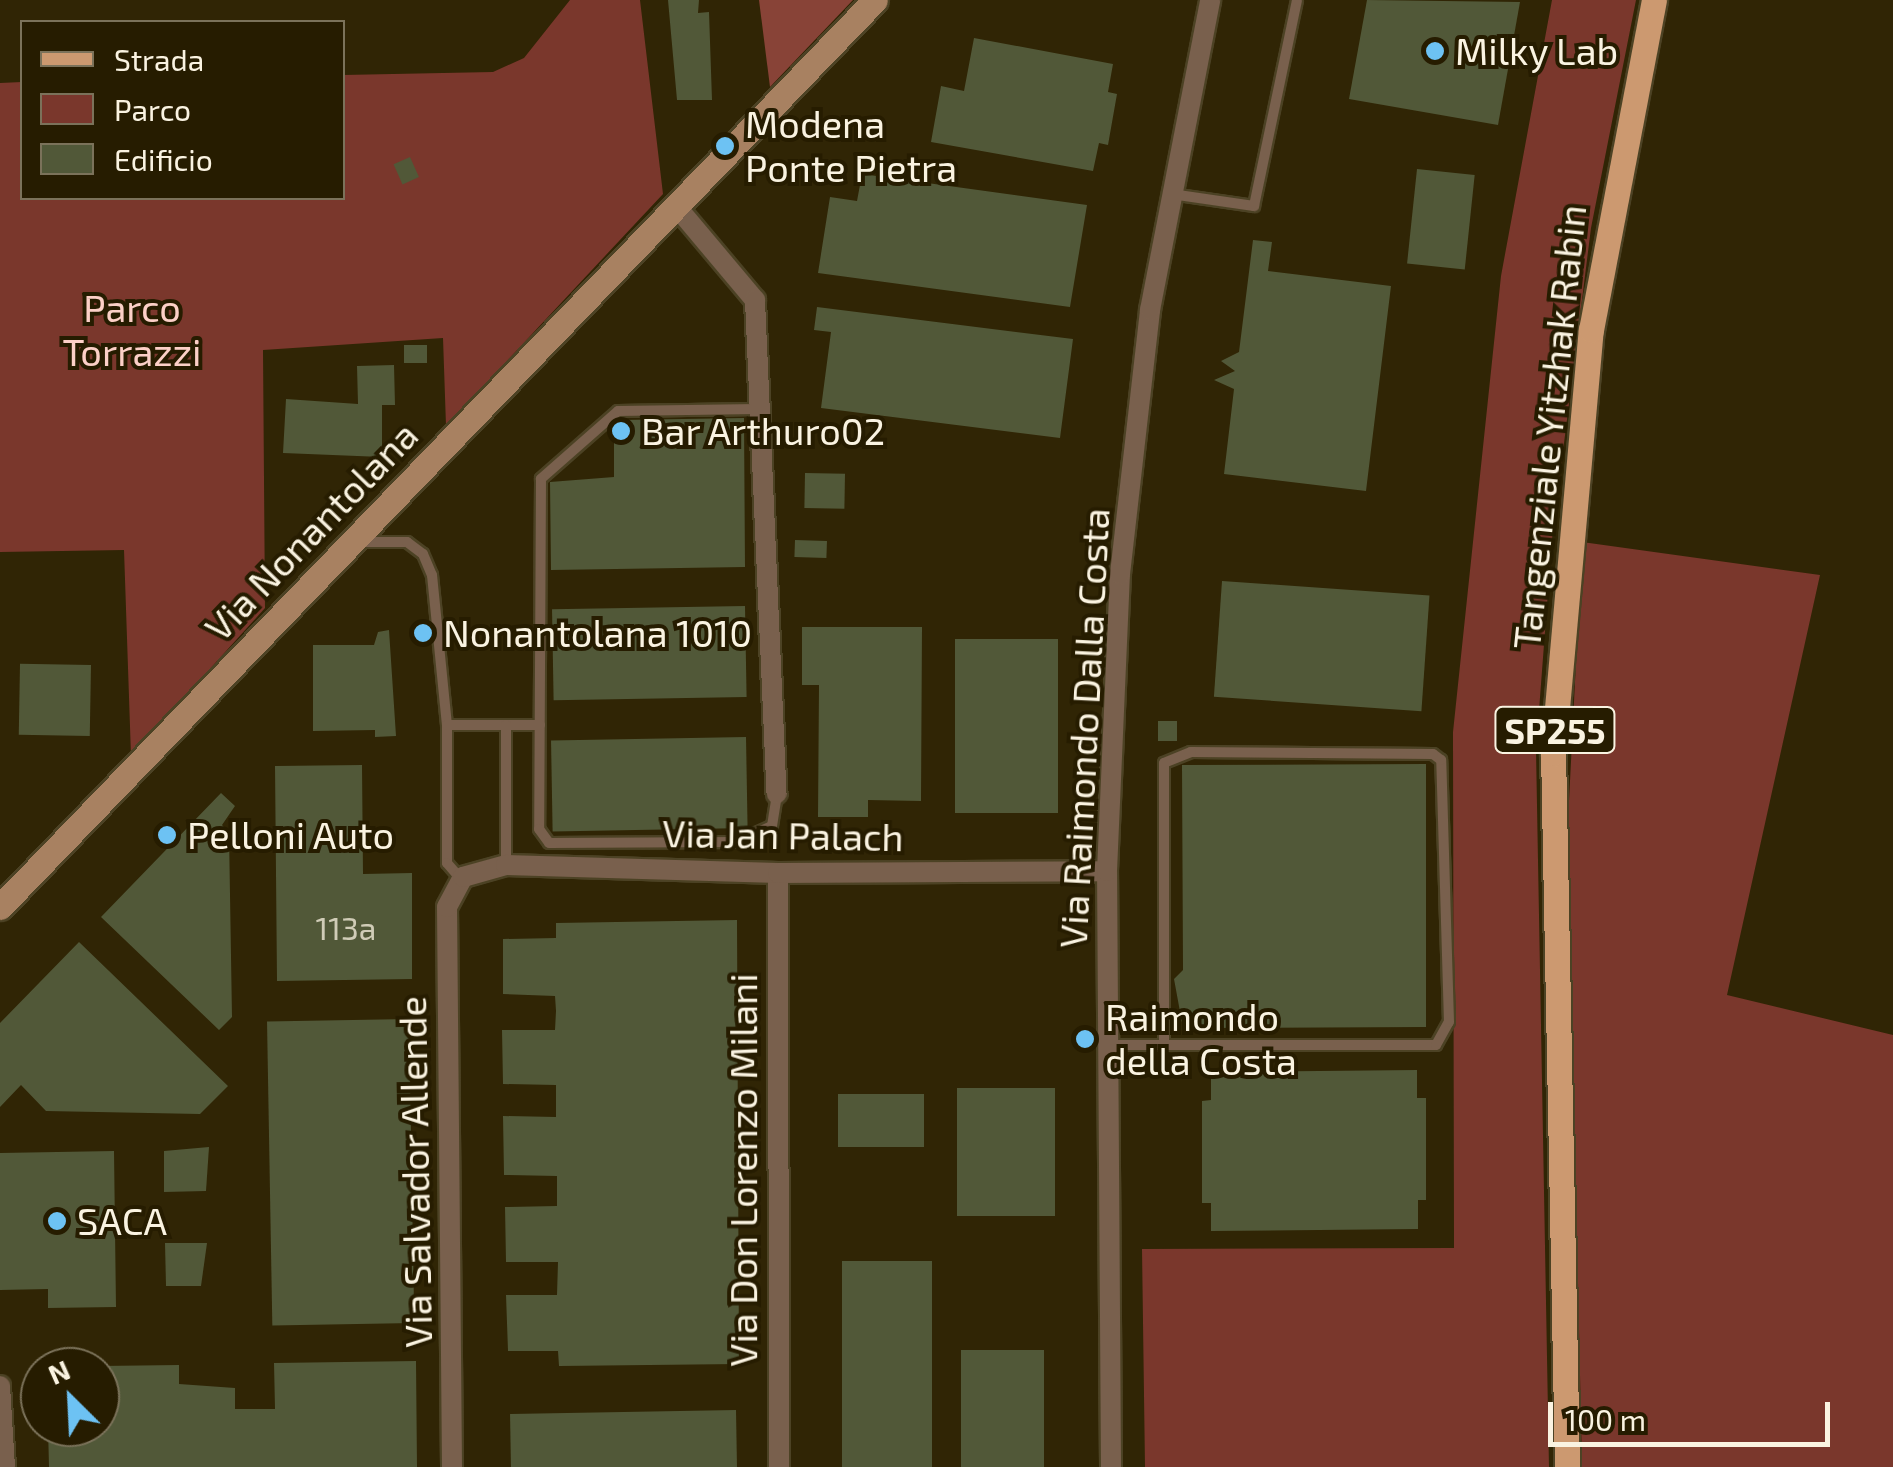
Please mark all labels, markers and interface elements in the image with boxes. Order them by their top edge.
legend [20,20,345,200]
place label: Milky Lab [1455,28,1619,74]
marker: Milky Lab [1424,40,1446,62]
text: Strada [114,41,204,77]
text: Parco [114,91,191,127]
place label: Modena Ponte Pietra [745,101,957,190]
marker: Modena Ponte Pietra [714,135,736,157]
text: Edificio [114,141,213,177]
street label: Tangenziale Yitzhak Rabin [1503,202,1595,652]
park label: Parco Torrazzi [63,285,201,374]
place label: Bar Arthuro02 [641,408,887,454]
street label: Via Nonantolana [195,412,427,650]
marker: Bar Arthuro02 [610,420,632,442]
street label: Via Raimondo Dalla Costa [1050,507,1118,949]
place label: Nonantolana 1010 [443,610,752,656]
marker: Nonantolana 1010 [412,622,434,644]
road number: SP255 [1492,700,1618,760]
street label: Via Jan Palach [662,810,904,860]
place label: Pelloni Auto [187,812,395,858]
marker: Pelloni Auto [156,824,178,846]
house number: 113a [316,908,376,946]
street label: Via Don Lorenzo Milani [720,973,766,1367]
place label: Raimondo della Costa [1105,994,1297,1084]
street label: Via Salvador Allende [389,995,441,1349]
marker: Raimondo della Costa [1074,1028,1096,1050]
place label: SACA [77,1198,167,1244]
marker: SACA [46,1210,68,1232]
north arrow [20,1347,120,1447]
text: N [42,1352,75,1391]
scale bar [1553,1382,1836,1444]
text: 100 m [1565,1401,1646,1437]

